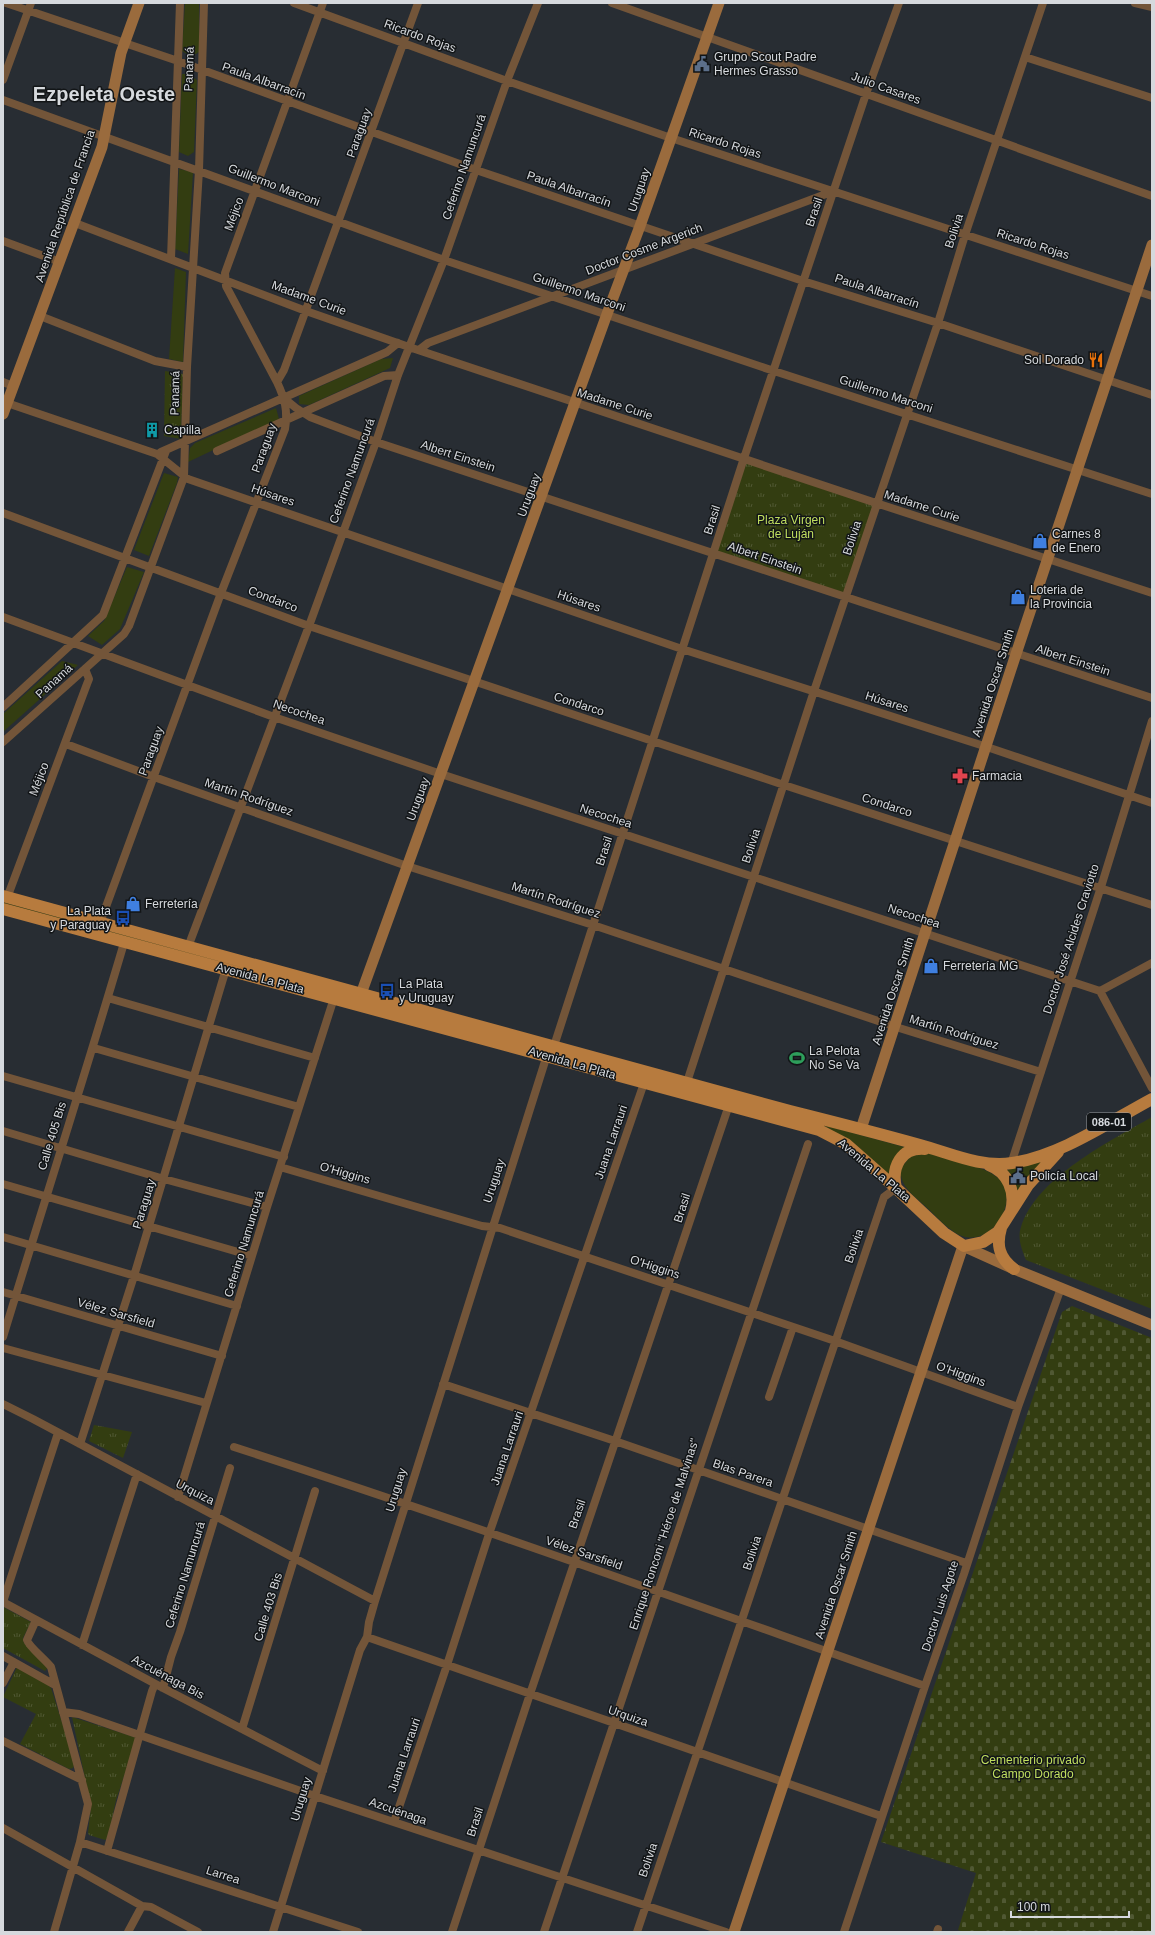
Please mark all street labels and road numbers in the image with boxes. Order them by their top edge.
street label: Ricardo Rojas [382,17,458,55]
street label: Panamá [181,46,197,92]
street label: Paula Albarracín [220,59,308,103]
street label: Julio Casares [849,69,923,107]
street label: Paraguay [344,106,374,160]
street label: Ceferino Namuncurá [439,112,489,222]
street label: Ricardo Rojas [687,125,763,161]
street label: Avenida República de Francia [32,128,98,284]
street label: Guillermo Marconi [226,161,322,209]
street label: Uruguay [625,166,653,214]
street label: Paula Albarracín [525,168,613,210]
street label: Méjico [221,195,247,233]
street label: Brasil [802,196,826,228]
street label: Bolivia [942,212,966,250]
street label: Doctor Cosme Argerich [584,220,704,278]
street label: Ricardo Rojas [995,226,1071,262]
street label: Guillermo Marconi [531,270,627,314]
street label: Paula Albarracín [833,271,921,311]
street label: Madame Curie [270,278,349,318]
street label: Panamá [168,370,182,415]
street label: Guillermo Marconi [838,372,934,416]
street label: Madame Curie [575,385,655,423]
street label: Ceferino Namuncurá [326,416,378,525]
street label: Paraguay [249,421,279,475]
street label: Albert Einstein [419,437,497,475]
street label: Uruguay [515,471,543,519]
street label: Húsares [250,481,296,509]
street label: Madame Curie [882,487,962,525]
street label: Brasil [701,504,723,536]
street label: Bolivia [840,519,864,557]
street label: Albert Einstein [726,539,804,577]
street label: Condarco [246,583,300,615]
street label: Húsares [556,587,602,615]
street label: Avenida Oscar Smith [969,627,1017,739]
street label: Albert Einstein [1034,641,1112,679]
street label: Panamá [33,661,76,701]
street label: Húsares [864,688,910,716]
street label: Condarco [552,689,606,719]
street label: Necochea [271,697,327,728]
street label: Paraguay [136,724,166,778]
street label: Méjico [26,760,52,798]
street label: Martín Rodríguez [203,775,295,819]
street label: Uruguay [404,775,432,823]
street label: Condarco [860,790,914,820]
street label: Necochea [578,801,634,831]
street label: Bolivia [739,827,763,865]
street label: Brasil [593,835,615,867]
street label: Doctor José Alcides Craviotto [1040,862,1102,1016]
street label: Martín Rodríguez [510,879,602,921]
street label: Necochea [886,901,942,931]
street label: Avenida Oscar Smith [869,935,917,1047]
street label: Avenida La Plata [214,960,306,997]
street label: Martín Rodríguez [908,1012,1000,1052]
street label: Avenida La Plata [527,1044,618,1082]
street label: Calle 405 Bis [35,1100,69,1172]
street label: Juana Larrauri [592,1103,630,1181]
road number: 086-01 [1087,1113,1131,1131]
street label: Avenida La Plata [835,1136,913,1205]
street label: Uruguay [480,1157,508,1205]
street label: O'Higgins [318,1159,372,1187]
street label: Paraguay [130,1177,158,1231]
street label: Ceferino Namuncurá [221,1189,267,1299]
street label: Brasil [671,1192,693,1224]
street label: Bolivia [842,1227,866,1265]
street label: O'Higgins [628,1252,682,1282]
street label: Vélez Sarsfield [76,1295,156,1331]
street label: O'Higgins [934,1359,988,1389]
street label: Juana Larrauri [488,1409,526,1487]
street label: Enrique Ronconi "Héroe de Malvinas" [626,1436,702,1632]
street label: Blas Parera [711,1456,775,1490]
street label: Uruguay [383,1466,409,1514]
street label: Urquiza [173,1476,217,1508]
street label: Brasil [565,1498,589,1530]
street label: Ceferino Namuncurá [162,1520,208,1630]
street label: Avenida Oscar Smith [812,1529,860,1641]
street label: Vélez Sarsfield [544,1533,624,1573]
street label: Bolivia [740,1534,764,1572]
street label: Doctor Luis Agote [919,1558,961,1653]
street label: Calle 403 Bis [251,1571,285,1643]
street label: Azcuénaga Bis [129,1652,207,1702]
street label: Urquiza [606,1703,650,1729]
street label: Juana Larrauri [385,1716,423,1794]
street label: Uruguay [288,1775,314,1823]
street label: Azcuénaga [367,1795,429,1827]
street label: Brasil [464,1806,486,1838]
street label: Bolivia [636,1841,660,1879]
street label: Larrea [204,1863,242,1887]

